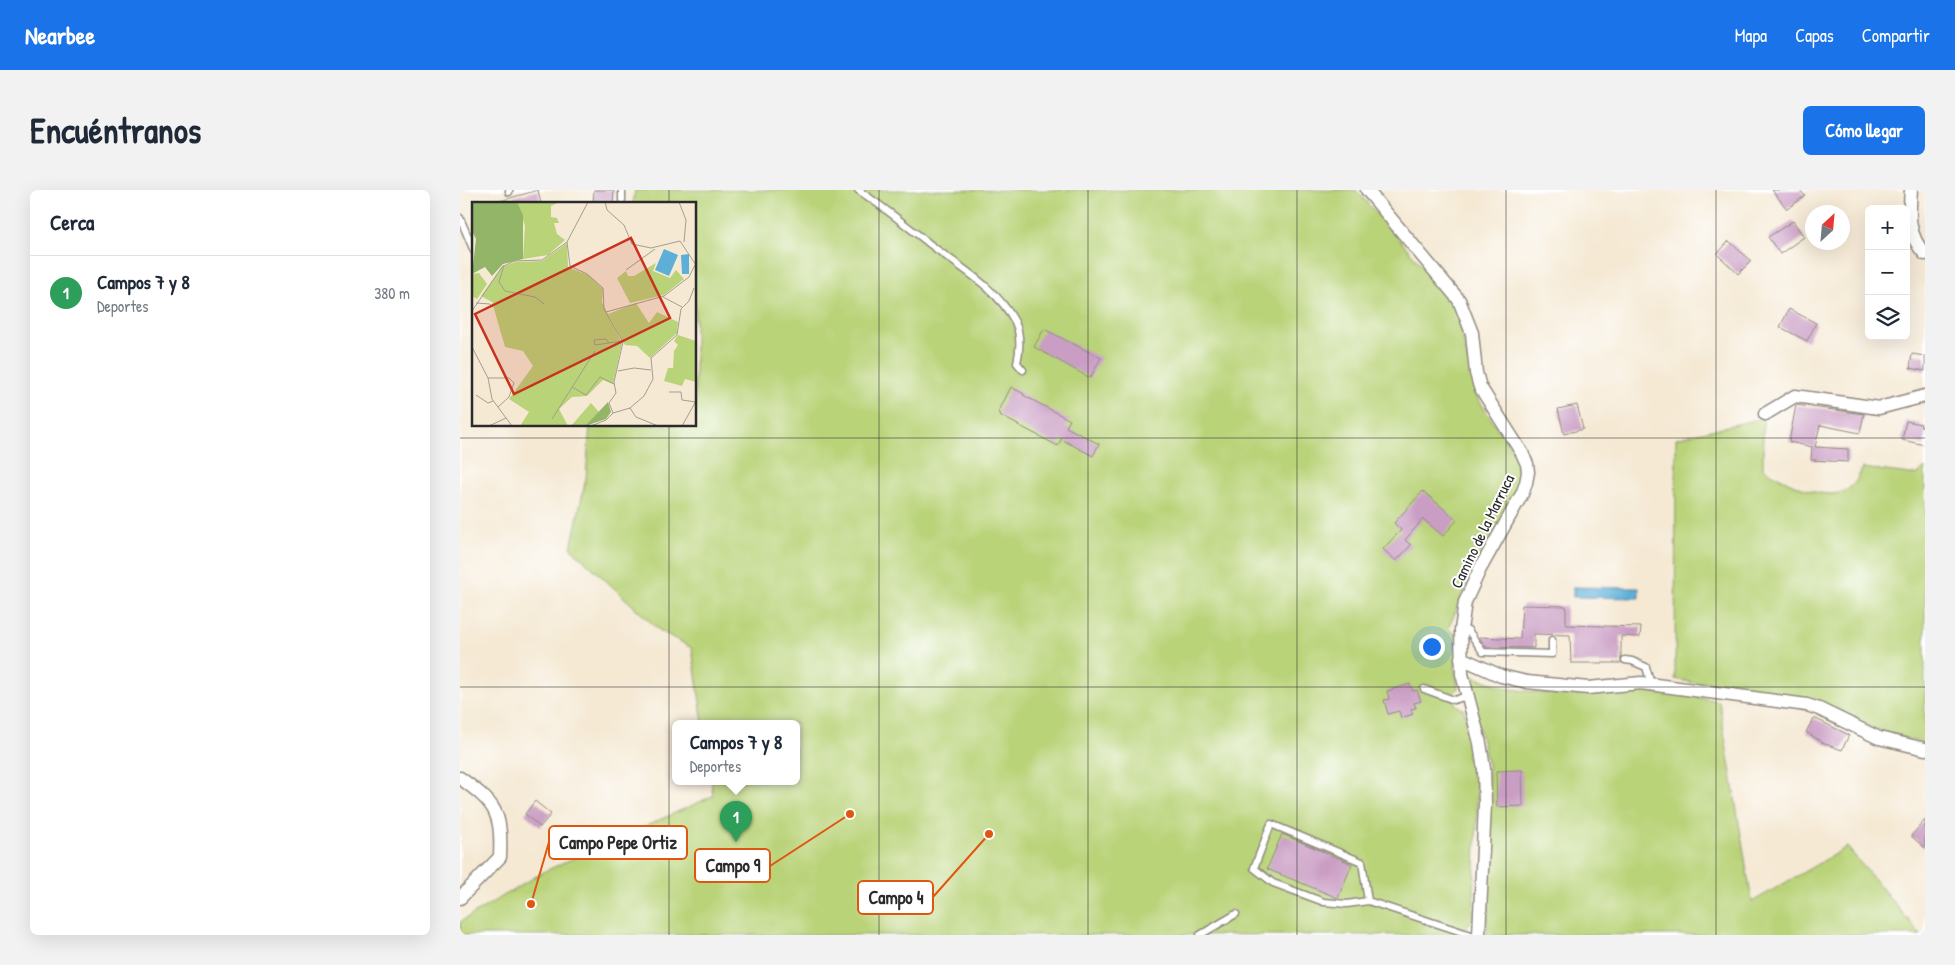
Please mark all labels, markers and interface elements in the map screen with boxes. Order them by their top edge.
text: Nearbee [25,19,95,51]
text: Mapa [1735,23,1767,48]
text: Capas [1795,23,1834,48]
text: Compartir [1862,23,1930,48]
button: Cómo llegar [1803,106,1925,155]
text: Encuéntranos [30,107,201,154]
inset map [472,202,696,426]
north arrow [1805,205,1850,250]
map controls [1865,205,1910,340]
button: + [1865,205,1910,250]
text: Cerca [50,208,94,237]
button: − [1865,250,1910,295]
text: Campos 7 y 8 [97,269,190,295]
text: 1 [63,282,69,304]
text: 380 m [374,282,410,304]
text: Deportes [97,295,148,317]
button: layers [1865,295,1910,340]
street label: Camino de la Marruca [1445,470,1519,592]
your location [1419,634,1445,660]
popup [672,720,800,785]
text: Campos 7 y 8 [690,729,782,755]
text: Deportes [690,755,741,777]
pin: 1 [720,801,752,842]
callout: Campo Pepe Ortiz [549,826,687,859]
text: Campo Pepe Ortiz [559,830,677,856]
callout: Campo 9 [695,849,770,882]
text: Campo 9 [706,853,761,879]
callout: Campo 4 [858,881,933,914]
text: Campo 4 [868,885,924,911]

